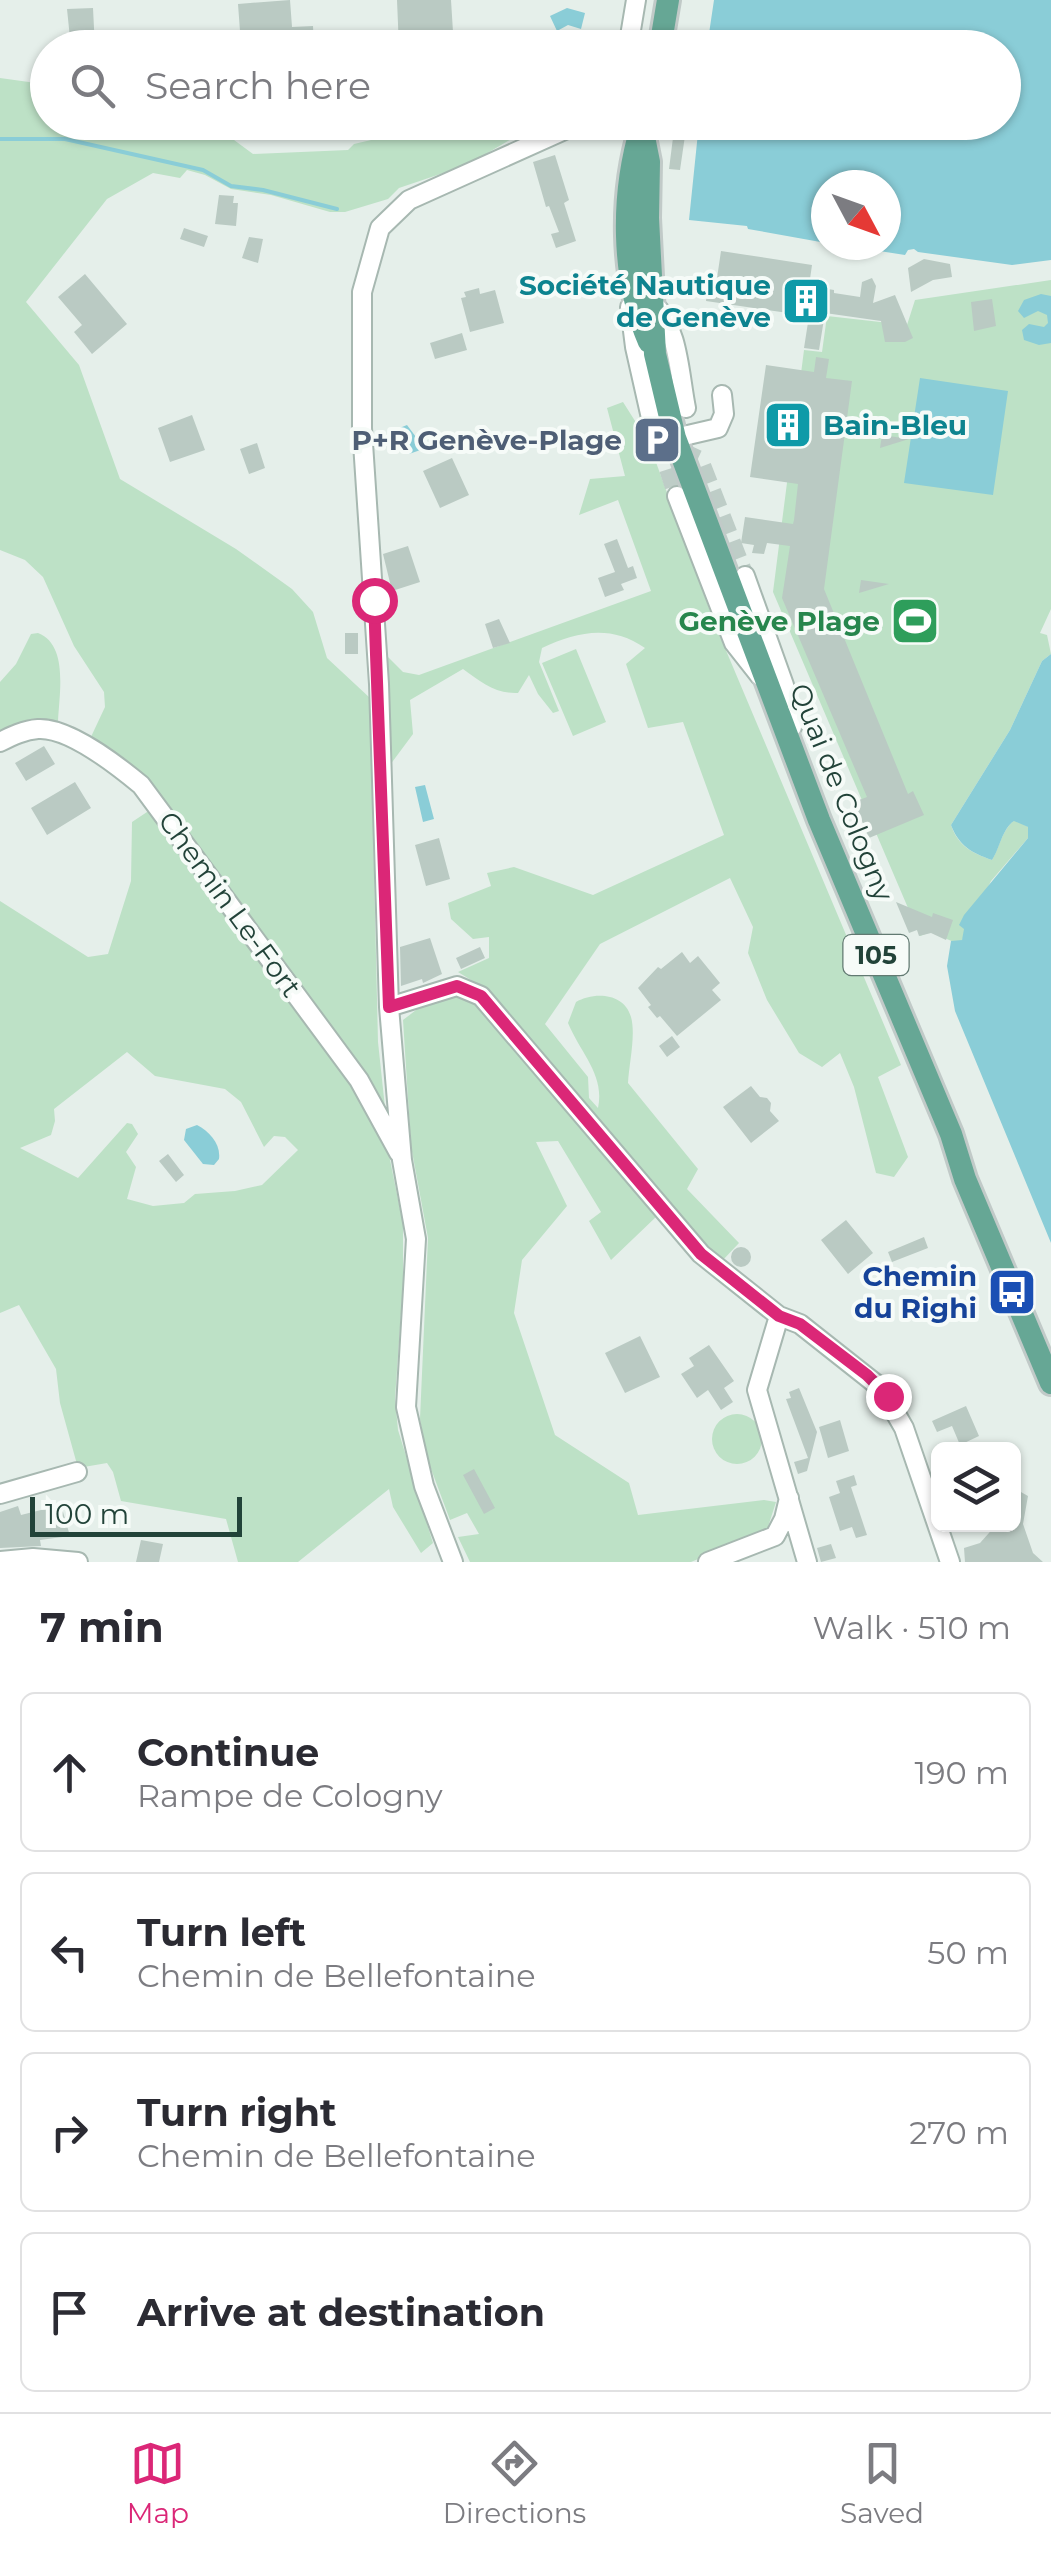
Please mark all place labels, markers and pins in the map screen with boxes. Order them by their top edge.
place label: Société Nautique de Genève [519,268,771,334]
building icon: Société Nautique de Genève [780,275,832,327]
building icon: Bain-Bleu [762,399,814,451]
place label: Bain-Bleu [823,408,967,442]
parking icon: P+R Genève-Plage [631,414,683,466]
place label: P+R Genève-Plage [352,423,622,457]
sports icon: Genève Plage [889,595,941,647]
place label: Genève Plage [678,604,880,638]
place label: Chemin du Righi [854,1259,977,1325]
bus stop icon: Chemin du Righi [986,1266,1038,1318]

